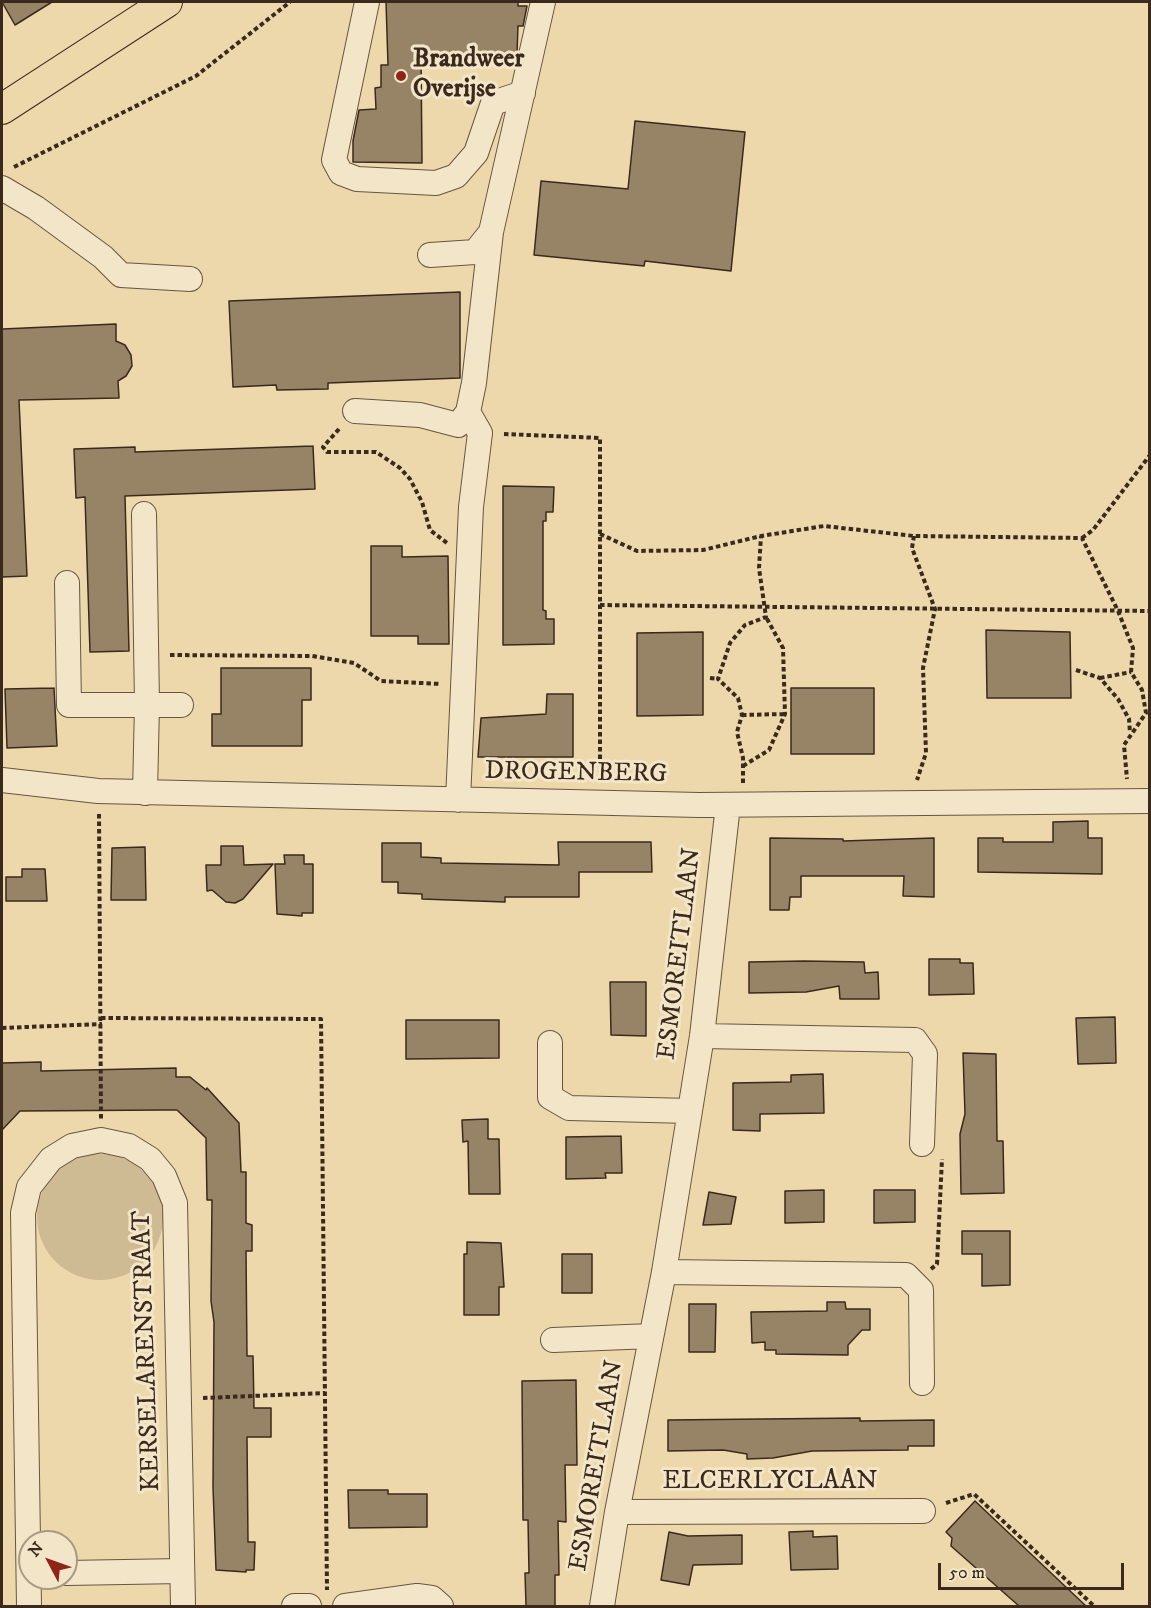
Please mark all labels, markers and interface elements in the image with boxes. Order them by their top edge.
place label: Brandweer Overijse [413,45,524,106]
marker: Brandweer Overijse [394,69,408,83]
street label: DROGENBERG [484,757,668,791]
street label: ESMOREITLAAN [653,846,709,1062]
street label: KERSELARENSTRAAT [128,1210,168,1492]
street label: ESMOREITLAAN [564,1358,632,1574]
street label: ELCERLYCLAAN [662,1467,878,1499]
north arrow [18,1530,78,1590]
text: N [24,1538,48,1561]
scale bar [941,1551,1127,1589]
text: 50 m [949,1562,985,1584]

